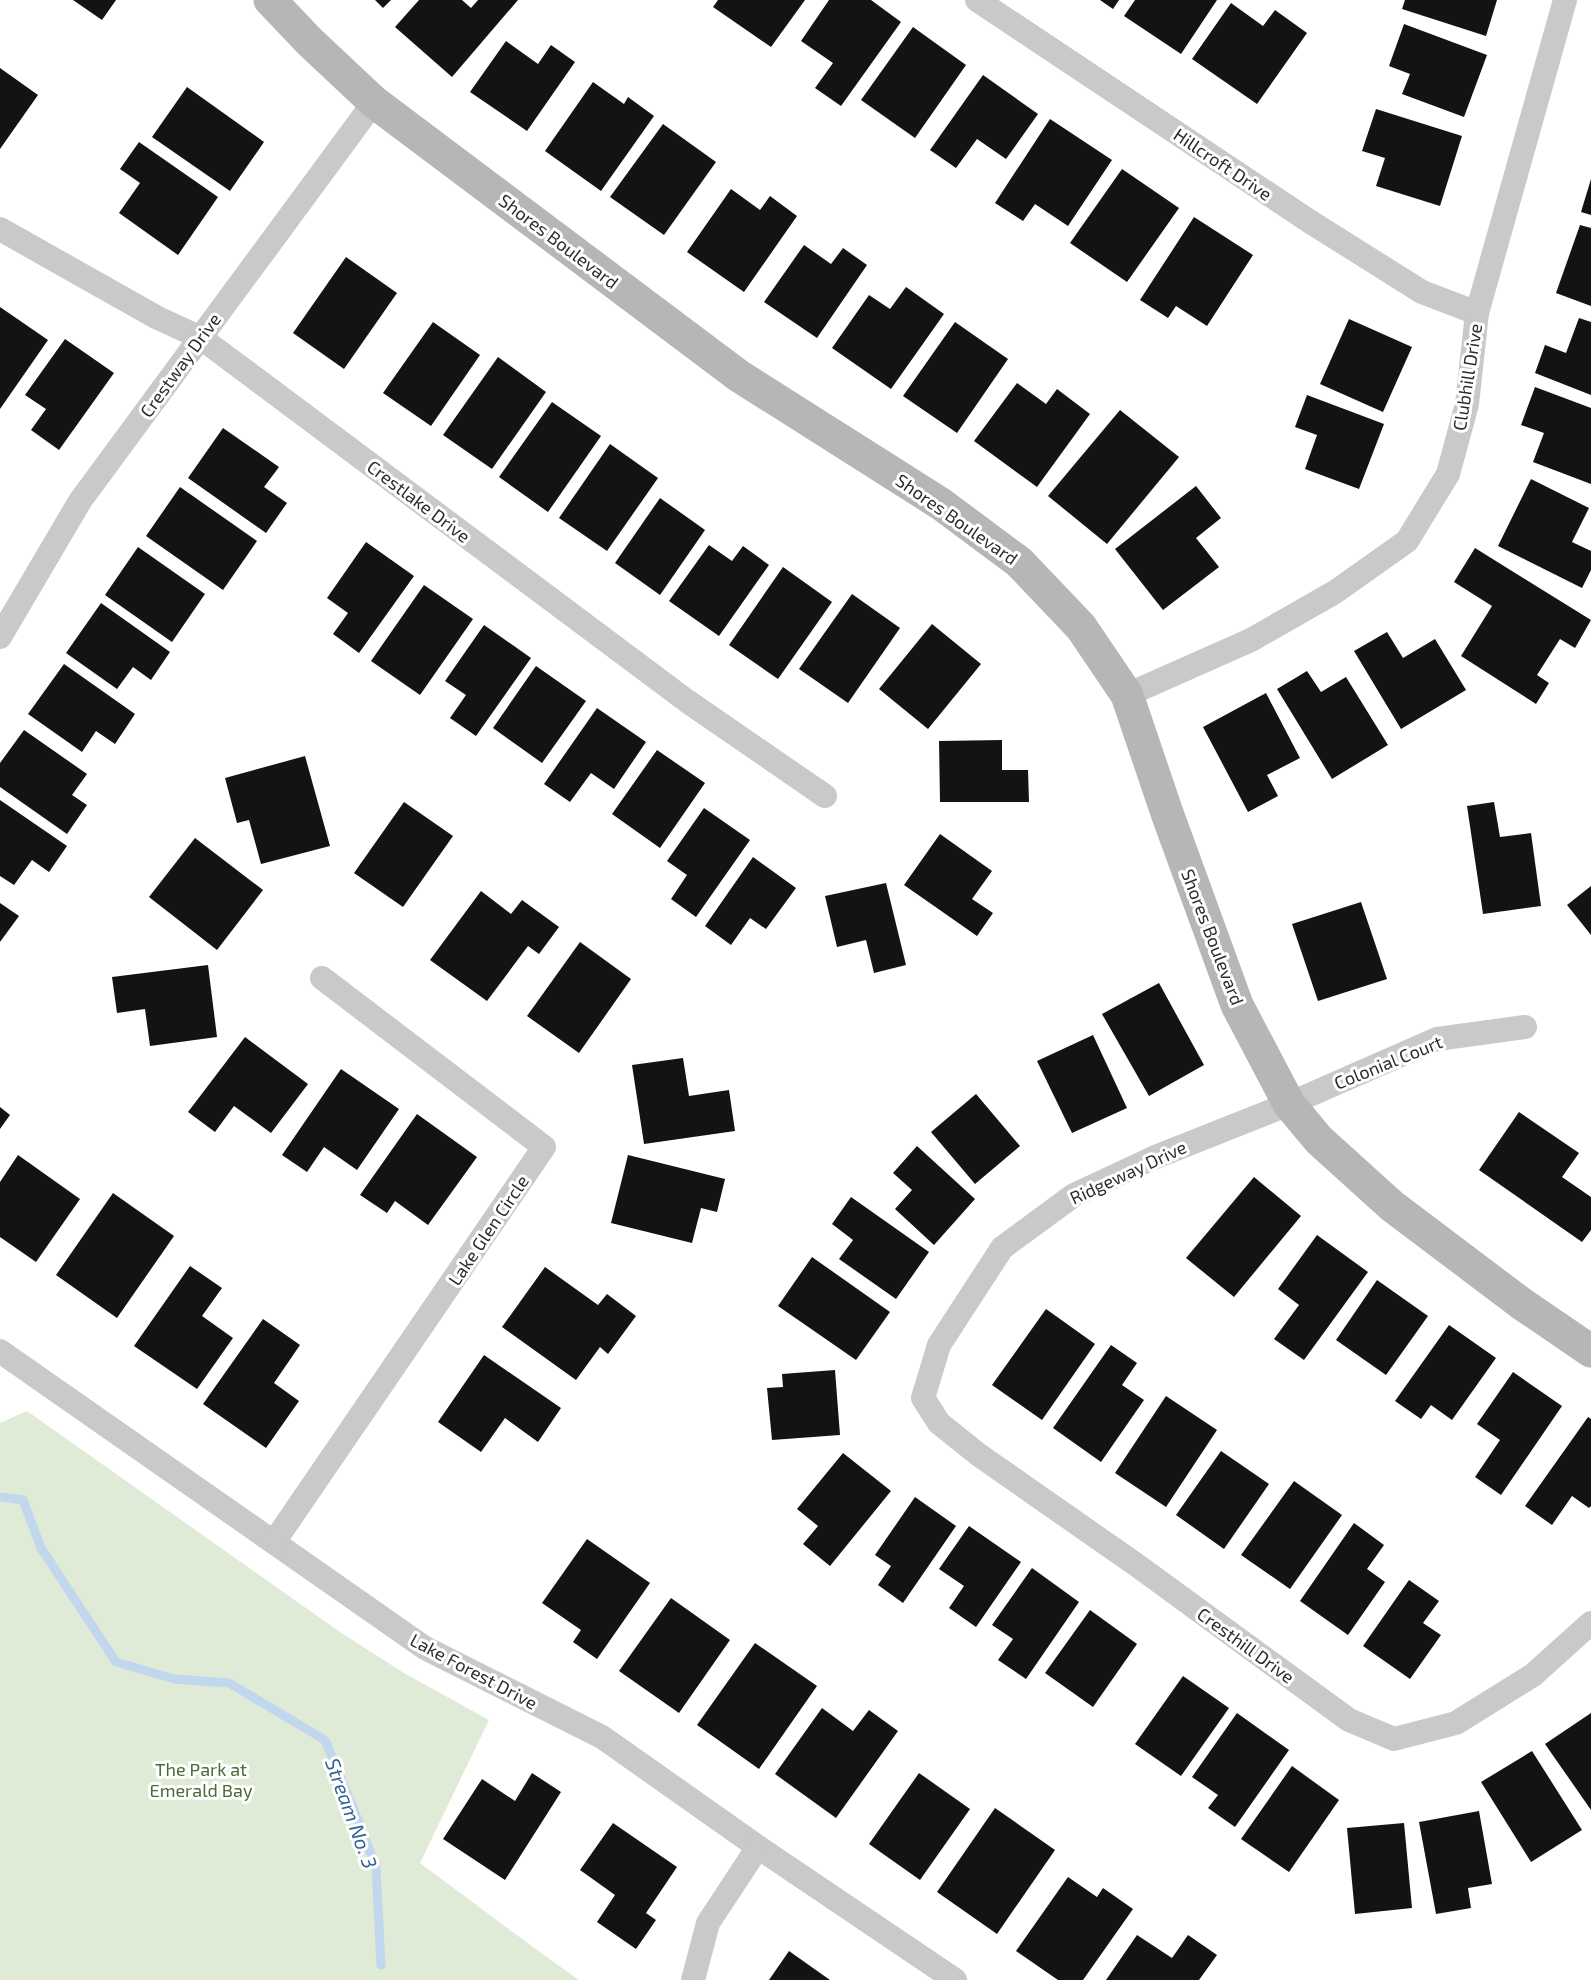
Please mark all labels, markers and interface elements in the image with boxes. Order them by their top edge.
street label: Hillcroft Drive [1170,123,1276,205]
street label: Shores Boulevard [495,189,623,293]
street label: Crestway Drive [135,309,225,421]
street label: Clubhill Drive [1448,322,1486,432]
street label: Crestlake Drive [363,455,475,547]
street label: Shores Boulevard [892,469,1022,569]
street label: Shores Boulevard [1177,866,1249,1008]
street label: Colonial Court [1331,1030,1445,1094]
street label: Ridgeway Drive [1066,1135,1190,1209]
street label: Lake Glen Circle [443,1171,533,1289]
street label: Cresthill Drive [1193,1602,1299,1688]
street label: Lake Forest Drive [407,1628,541,1714]
water label: Stream No. 3 [321,1754,383,1872]
park label: The Park at Emerald Bay [150,1758,253,1801]

